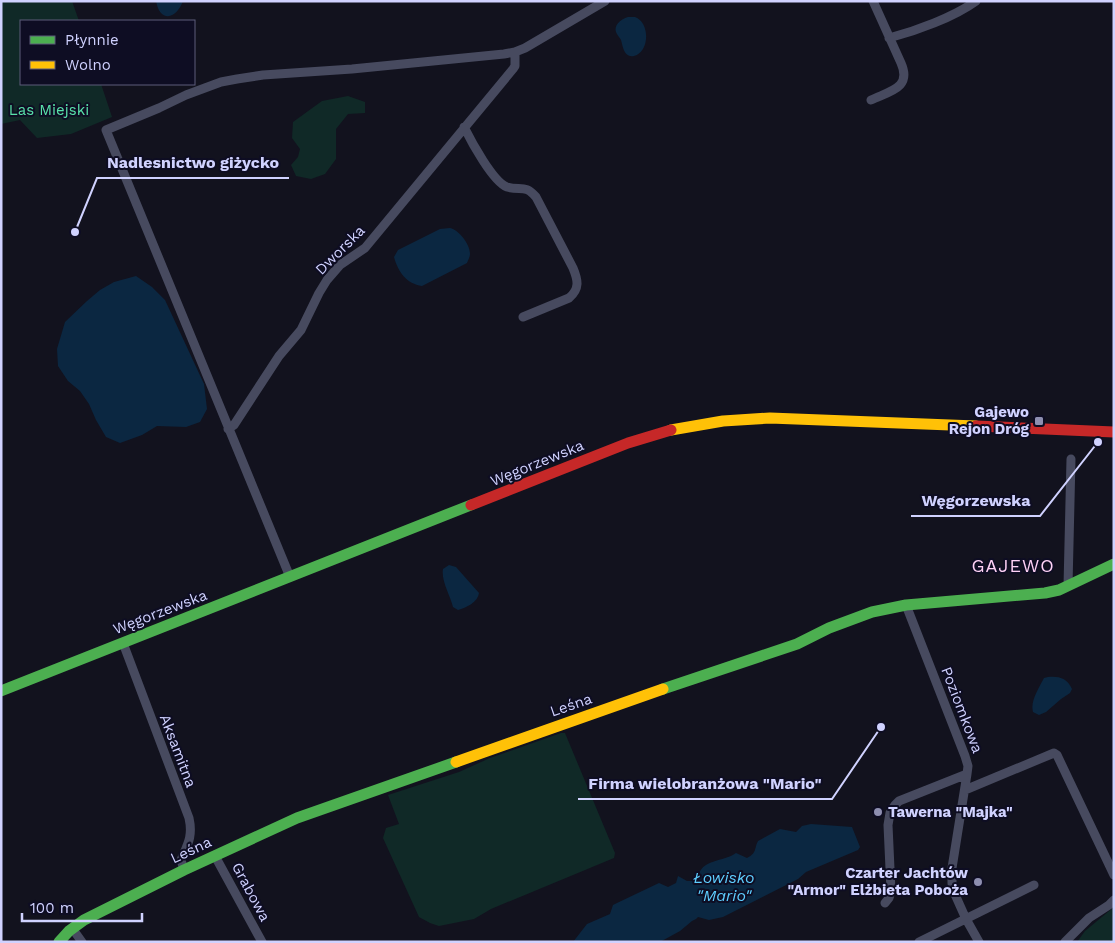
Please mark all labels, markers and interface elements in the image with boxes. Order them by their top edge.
legend [20,20,195,85]
text: Płynnie [65,31,119,49]
text: Wolno [65,56,111,74]
park label: Las Miejski [9,101,89,119]
callout: Nadlesnictwo giżycko [97,147,289,178]
text: Nadlesnictwo giżycko [107,153,279,172]
street label: Dworska [312,221,369,278]
place label: Gajewo Rejon Dróg [949,403,1030,438]
marker: Gajewo Rejon Dróg [1033,415,1045,427]
street label: Węgorzewska [488,436,587,490]
callout: Węgorzewska [911,485,1040,516]
text: Węgorzewska [921,491,1031,510]
district label: GAJEWO [971,555,1055,576]
street label: Węgorzewska [110,586,210,638]
street label: Poziomkowa [937,664,987,756]
street label: Leśna [548,689,595,721]
street label: Aksamitna [156,712,200,791]
callout: Firma wielobranżowa "Mario" [578,768,832,799]
text: Firma wielobranżowa "Mario" [588,774,822,793]
place label: Tawerna "Majka" [888,803,1013,821]
marker: Tawerna "Majka" [872,806,884,818]
street label: Leśna [168,833,215,867]
street label: Grabowa [228,859,274,925]
place label: Czarter Jachtów "Armor" Elżbieta Poboża [788,864,968,899]
water label: Łowisko "Mario" [693,868,755,905]
marker: Czarter Jachtów "Armor" Elżbieta Poboża [972,876,984,888]
scale bar [22,890,142,922]
text: 100 m [30,899,74,917]

